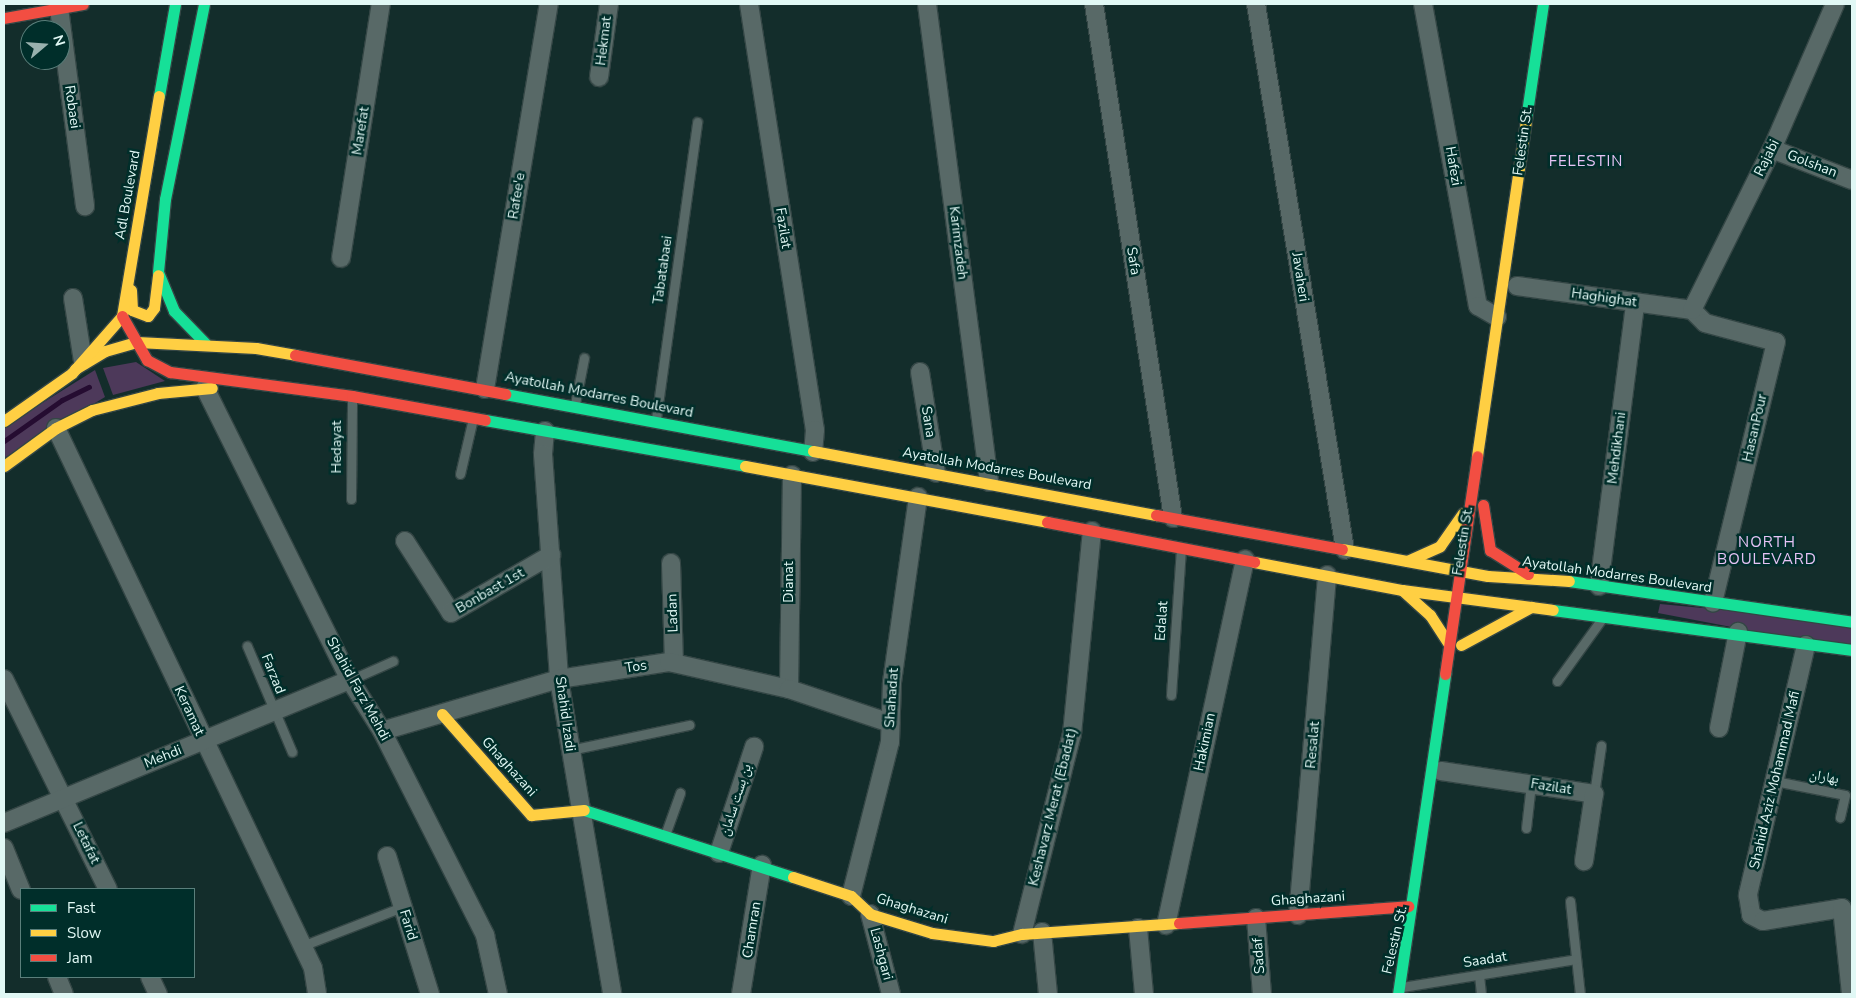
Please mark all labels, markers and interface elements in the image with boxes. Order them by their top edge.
street label: Hekmat [593,15,615,67]
north arrow [20,20,70,70]
text: N [48,33,69,48]
street label: Robaei [61,84,83,130]
street label: Felestin St. [1510,105,1536,177]
street label: Marefat [349,106,373,156]
street label: Rajabi [1751,137,1783,179]
street label: Hafezi [1441,145,1465,187]
street label: Golshan [1785,147,1839,181]
street label: Adl Boulevard [112,149,144,241]
district label: FELESTIN [1548,153,1624,171]
street label: Rafee'e [505,172,529,220]
street label: Karimzadeh [945,205,971,281]
street label: Fazilat [771,206,795,250]
street label: Tabatabaei [650,235,676,305]
street label: Safa [1123,246,1143,276]
street label: Javaheri [1288,251,1312,303]
street label: Haghighat [1570,285,1638,311]
street label: Ayatollah Modarres Boulevard [503,368,695,422]
street label: HasanPour [1739,392,1771,464]
street label: Sana [917,405,939,439]
street label: Mehdikhani [1604,411,1630,485]
street label: Hedayat [329,421,345,473]
street label: Ayatollah Modarres Boulevard [901,444,1093,494]
street label: Felestin St. [1449,505,1477,577]
district label: NORTH BOULEVARD [1716,533,1818,568]
street label: Ayatollah Modarres Boulevard [1521,553,1713,597]
street label: Dianat [781,561,797,603]
street label: Bonbast 1st [453,565,527,617]
street label: Ladan [664,593,682,633]
street label: Edalat [1152,600,1172,642]
street label: Shahid Farz Mehdi [323,634,393,744]
street label: Farzad [257,651,289,697]
street label: Tos [624,657,648,677]
street label: Shahadat [882,668,902,728]
street label: Shahid Izadi [551,675,579,753]
street label: Keramat [170,684,208,738]
street label: Shahid Aziz Mohammad Mafi [1746,689,1804,871]
street label: Hakimian [1191,711,1219,773]
street label: Resalat [1303,721,1323,769]
street label: Keshavarz Merat (Ebadat) [1025,726,1081,888]
street label: Ghaghazani [478,734,540,800]
street label: Mehdi [142,742,184,772]
street label: بن بست سامان [716,762,756,838]
street label: بهاران [1808,766,1840,788]
street label: Fazilat [1529,775,1573,799]
street label: Letafat [69,819,103,867]
legend [20,888,195,978]
street label: Ghaghazani [1270,888,1346,910]
street label: Ghaghazani [874,890,950,928]
text: Fast [67,898,95,918]
street label: Chamran [739,900,765,960]
street label: Felestin St. [1379,904,1411,976]
street label: Farid [395,908,421,942]
text: Slow [67,923,101,943]
street label: Lashgari [866,926,896,982]
street label: Sadaf [1249,937,1269,975]
text: Jam [67,948,93,968]
street label: Saadat [1462,948,1508,972]

